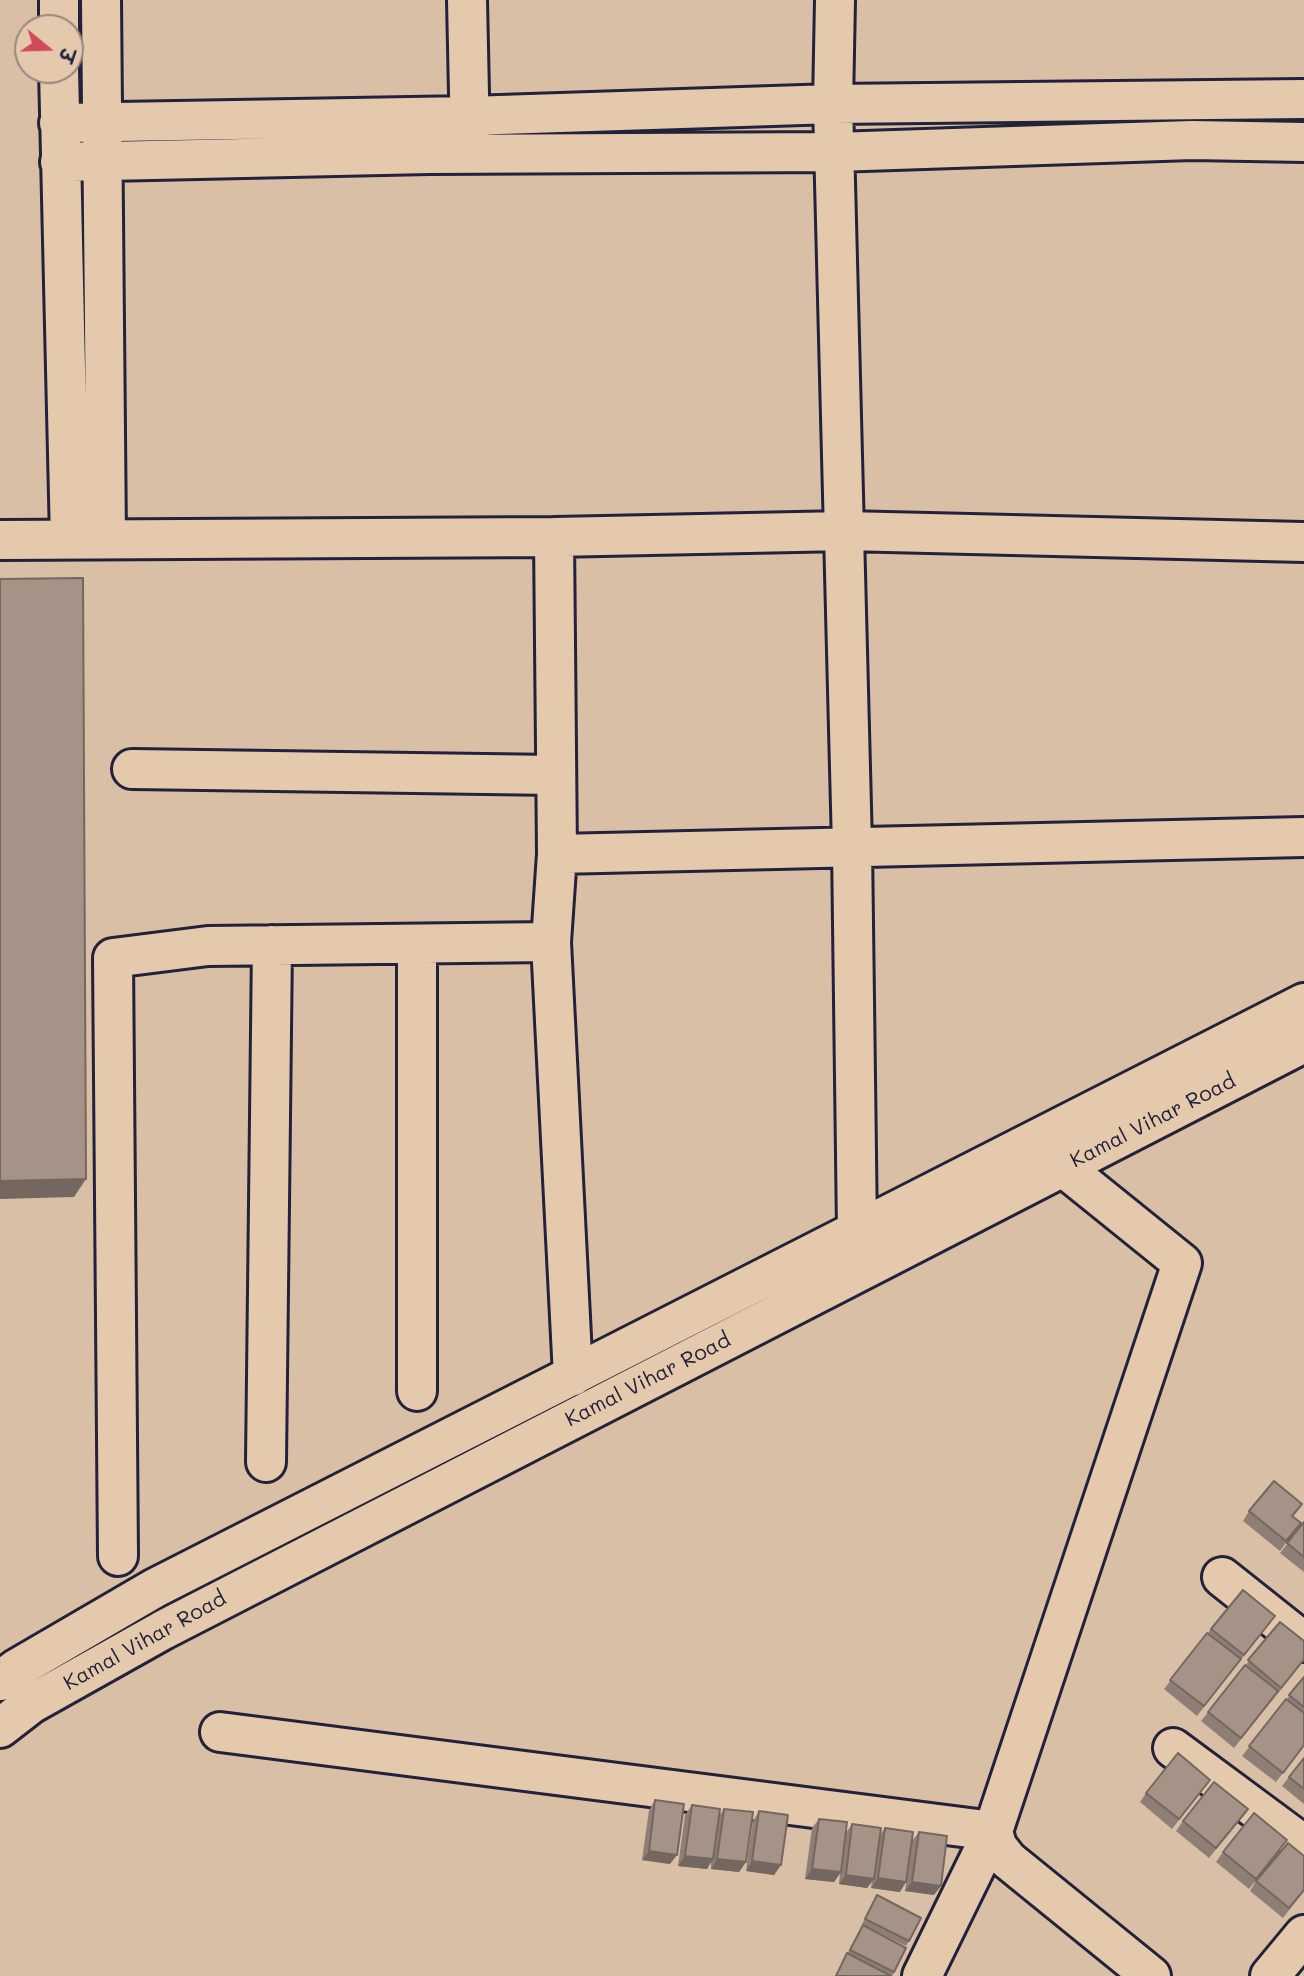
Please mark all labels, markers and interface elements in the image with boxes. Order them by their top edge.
north arrow [14,14,84,84]
text: उ [54,45,81,65]
street label: Kamal Vihar Road [1066,1068,1240,1174]
street label: Kamal Vihar Road [561,1327,735,1433]
street label: Kamal Vihar Road [59,1586,231,1696]

